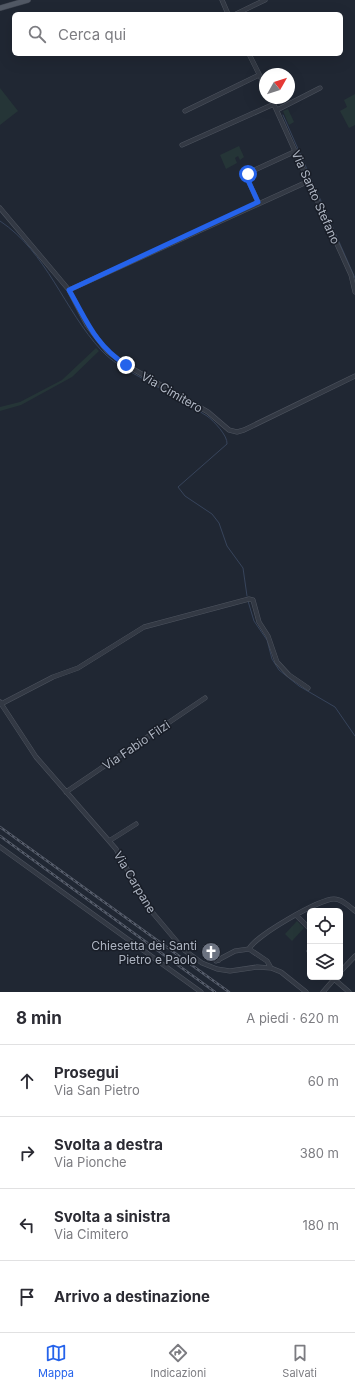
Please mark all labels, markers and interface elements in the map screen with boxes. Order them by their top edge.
search box [12,12,343,56]
icon: search [26,23,48,45]
text: Cerca qui [58,25,126,44]
north arrow [259,68,295,104]
street label: Via Santo Stefano [289,148,343,246]
route start [239,165,257,183]
route end [117,356,135,374]
street label: Via Cimitero [138,368,206,416]
street label: Via Fabio Filzi [99,717,173,773]
street label: Via Carpane [111,848,159,916]
map controls [307,908,343,980]
button: locate [307,908,343,944]
place label: Chiesetta dei Santi Pietro e Paolo [91,938,197,967]
church icon: Chiesetta dei Santi Pietro e Paolo [200,941,222,963]
button: layers [307,944,343,980]
text: 8 min [16,1008,62,1028]
text: A piedi · 620 m [246,1010,339,1026]
text: Prosegui [54,1063,119,1082]
icon: ahead [16,1070,38,1092]
text: 60 m [308,1073,339,1089]
text: Via San Pietro [54,1082,140,1098]
text: Svolta a destra [54,1135,163,1154]
icon: right [16,1142,38,1164]
text: 380 m [300,1145,339,1161]
text: Via Pionche [54,1154,127,1170]
text: Svolta a sinistra [54,1207,171,1226]
icon: left [16,1214,38,1236]
text: 180 m [302,1217,339,1233]
text: Via Cimitero [54,1226,128,1242]
icon: arrive [16,1286,38,1308]
text: Arrivo a destinazione [54,1287,210,1306]
tab: Mappa [38,1342,74,1380]
tab: Indicazioni [150,1342,206,1380]
tab: Salvati [282,1342,317,1380]

